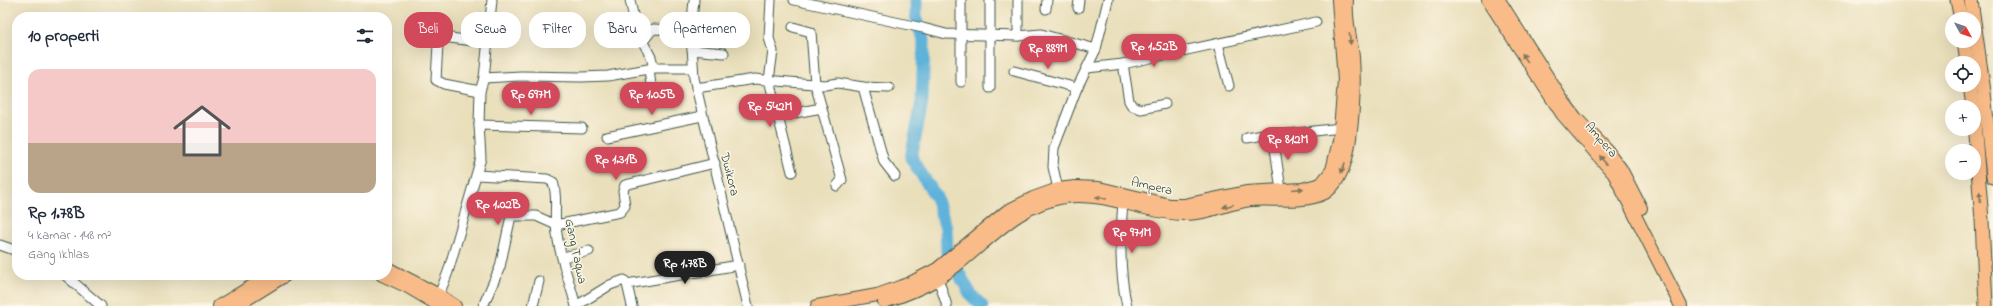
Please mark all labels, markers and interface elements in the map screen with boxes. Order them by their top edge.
chip: Beli [404,12,453,48]
chip: Sewa [461,12,521,48]
chip: Filter [529,12,586,48]
chip: Baru [594,12,651,48]
chip: Apartemen [659,12,750,48]
north arrow [1945,12,1981,48]
map controls [1945,12,1981,180]
text: 10 properti [28,24,99,49]
icon: filters [354,25,376,47]
one-way arrow [1347,33,1354,45]
pin: Rp 1.52B [1113,34,1195,68]
pin: Rp 889M [1011,36,1085,70]
text: Rp 1.52B [1131,37,1177,56]
text: Rp 889M [1028,39,1068,58]
one-way arrow [1521,52,1528,63]
button: locate [1945,56,1981,92]
pin: Rp 697M [494,82,568,116]
pin: Rp 1.05B [611,82,693,116]
text: Rp 697M [511,85,551,104]
text: Rp 1.05B [629,85,675,104]
pin: Rp 542M [733,94,807,128]
icon: home [166,95,238,167]
text: Rp 542M [748,97,792,116]
button: + [1945,100,1981,136]
street label: Ampera [1580,118,1622,162]
pin: Rp 812M [1251,127,1325,161]
text: Rp 812M [1268,130,1308,149]
button: − [1945,144,1981,180]
pin: Rp 1.31B [575,147,657,181]
text: Rp 1.31B [595,150,637,169]
street label: Dwikora [715,150,744,198]
one-way arrow [1599,155,1608,166]
one-way arrow [1339,162,1345,174]
street label: Ampera [1129,172,1174,200]
one-way arrow [1292,186,1304,193]
one-way arrow [1977,191,1984,203]
pin: Rp 1.02B [457,192,539,226]
text: Rp 1.02B [475,195,521,214]
one-way arrow [1094,195,1107,201]
text: Rp 1.78B [28,201,85,226]
one-way arrow [1222,203,1234,209]
street label: Gang Taqwa [558,217,592,286]
pin: Rp 971M [1095,220,1169,254]
text: Rp 971M [1113,223,1151,242]
text: 4 kamar · 148 m² [28,226,111,245]
text: Gang Ikhlas [28,245,89,264]
pin: Rp 1.78B [644,251,726,285]
text: Rp 1.78B [663,254,707,273]

